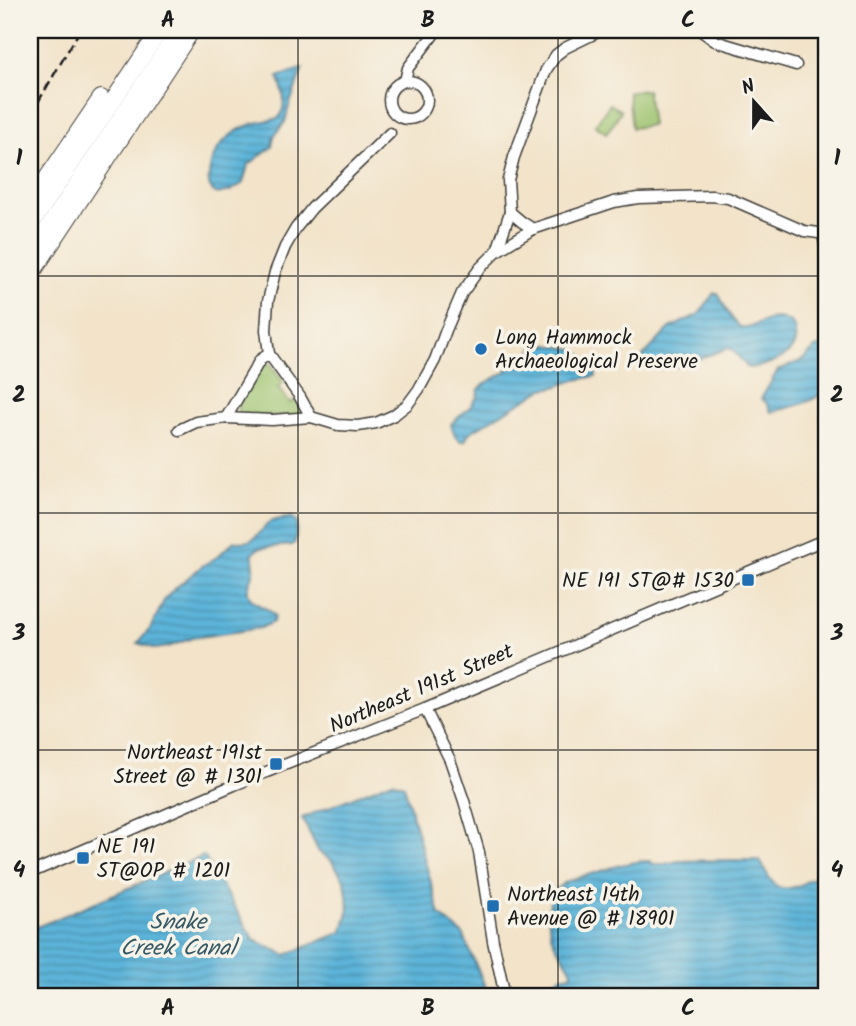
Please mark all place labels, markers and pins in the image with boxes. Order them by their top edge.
place label: Long Hammock Archaeological Preserve [495,322,699,379]
marker: Long Hammock Archaeological Preserve [473,341,489,357]
place label: NE 191 ST@# 1530 [562,565,734,598]
marker: NE 191 ST@# 1530 [740,572,756,588]
place label: Northeast 191st Street @ # 1301 [114,737,263,794]
marker: Northeast 191st Street @ # 1301 [268,756,284,772]
place label: NE 191 ST@OP # 1201 [97,831,230,888]
marker: NE 191 ST@OP # 1201 [75,850,91,866]
place label: Northeast 14th Avenue @ # 18901 [507,879,675,936]
marker: Northeast 14th Avenue @ # 18901 [485,898,501,914]

